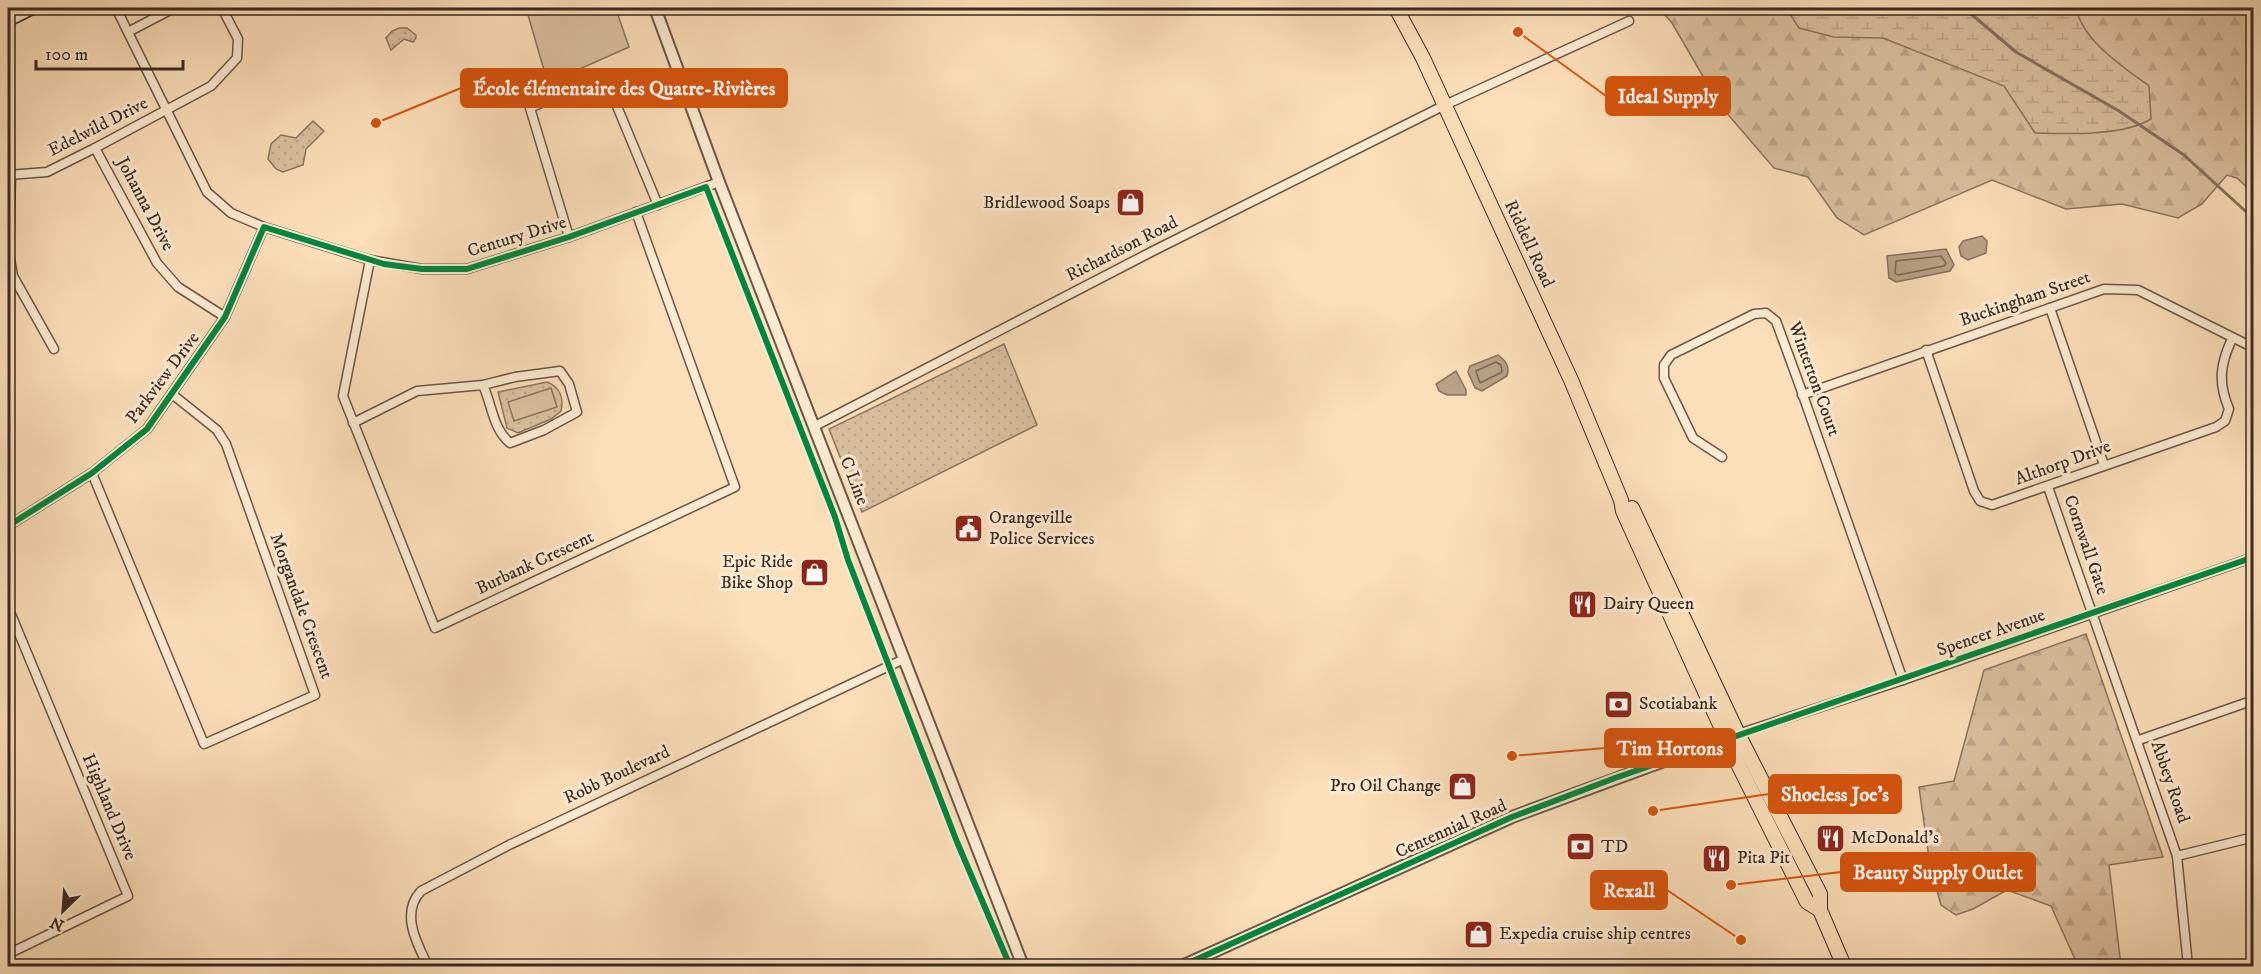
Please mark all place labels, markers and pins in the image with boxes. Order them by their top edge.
callout: École élémentaire des Quatre-Rivières [461,69,787,107]
callout: Ideal Supply [1606,77,1730,115]
shop icon: Bridlewood Soaps [1115,187,1147,219]
place label: Bridlewood Soaps [983,192,1110,214]
place label: Orangeville Police Services [989,507,1095,550]
public building icon: Orangeville Police Services [952,512,984,544]
place label: Epic Ride Bike Shop [720,551,793,594]
shop icon: Epic Ride Bike Shop [798,556,830,588]
restaurant icon: Dairy Queen [1566,588,1598,620]
place label: Dairy Queen [1603,593,1695,615]
bank icon: Scotiabank [1602,688,1634,720]
place label: Scotiabank [1639,693,1717,715]
callout: Tim Hortons [1605,729,1735,767]
shop icon: Pro Oil Change [1446,770,1478,802]
place label: Pro Oil Change [1330,775,1441,797]
callout: Shoeless Joe's [1769,775,1901,813]
restaurant icon: McDonald's [1814,822,1846,854]
place label: McDonald's [1851,827,1939,849]
bank icon: TD [1564,831,1596,863]
place label: TD [1601,836,1628,858]
restaurant icon: Pita Pit [1700,842,1732,874]
place label: Pita Pit [1737,847,1790,869]
callout: Beauty Supply Outlet [1841,853,2035,891]
callout: Rexall [1591,871,1667,909]
shop icon: Expedia cruise ship centres [1462,918,1494,950]
place label: Expedia cruise ship centres [1499,923,1691,945]

